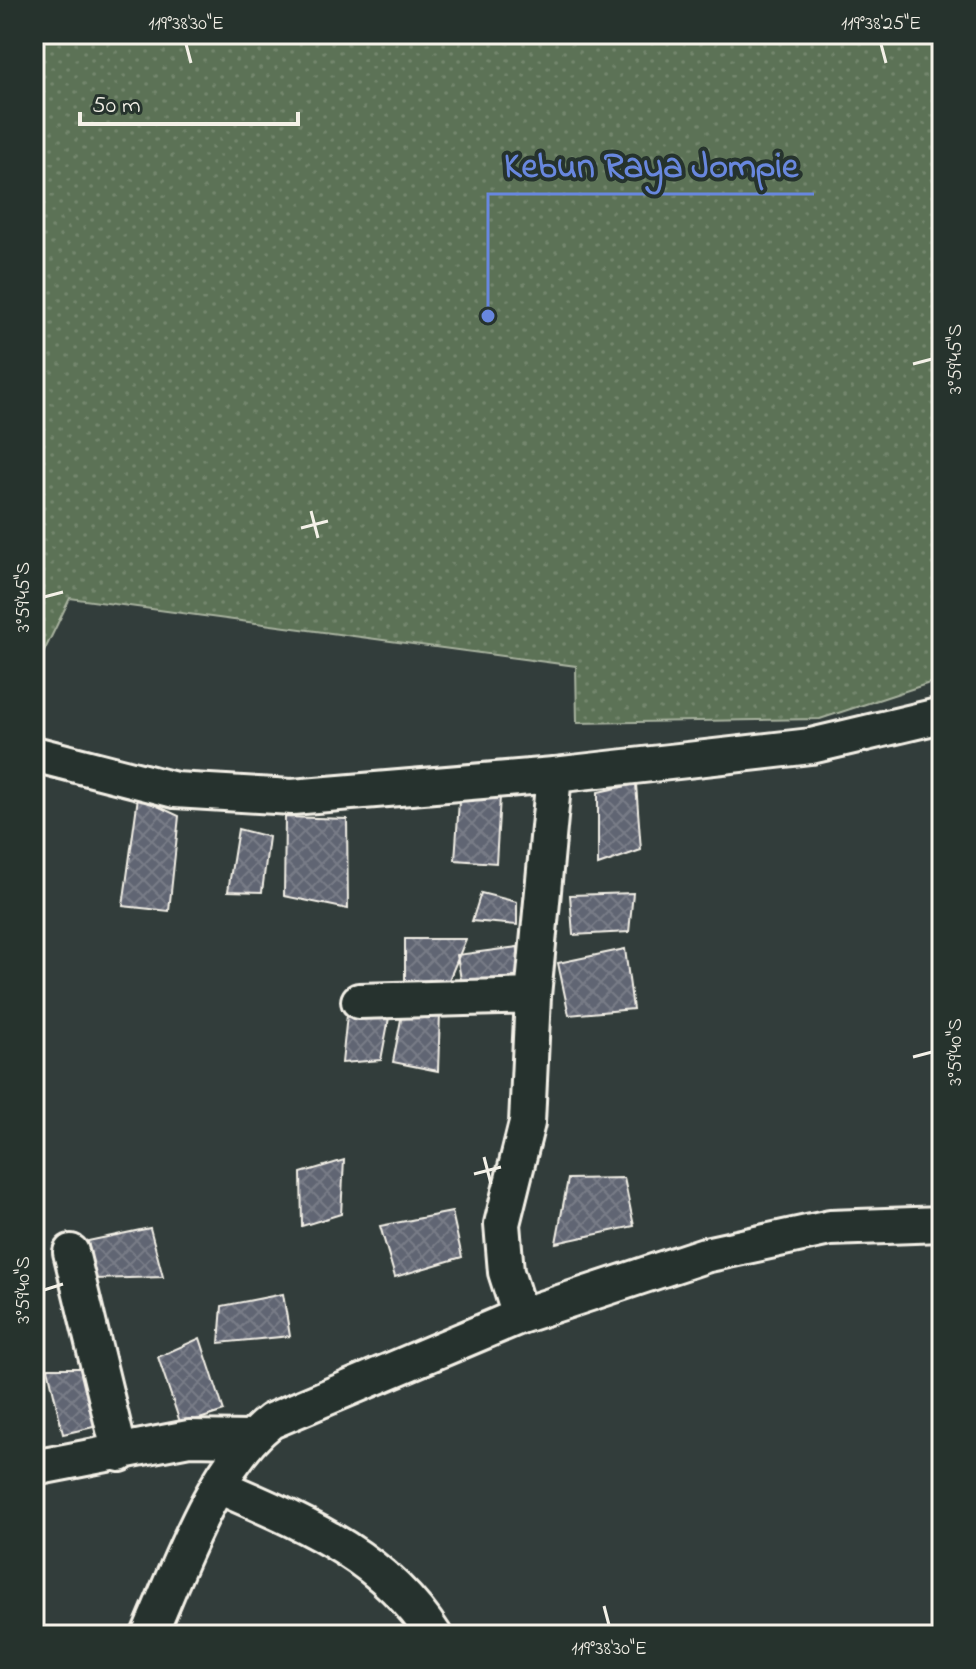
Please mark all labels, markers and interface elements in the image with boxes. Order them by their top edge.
text: 119°38'30"E [148,10,224,39]
text: 119°38'25"E [841,10,921,39]
scale bar [80,76,298,126]
text: 50 m [92,89,141,124]
callout: Kebun Raya Jompie [488,134,814,194]
text: Kebun Raya Jompie [504,142,799,195]
text: 3°59'45"S [942,324,971,394]
text: 3°59'45"S [10,562,39,632]
text: 3°59'40"S [942,1018,971,1086]
text: 3°59'40"S [10,1256,39,1324]
text: 119°38'30"E [571,1635,647,1664]

